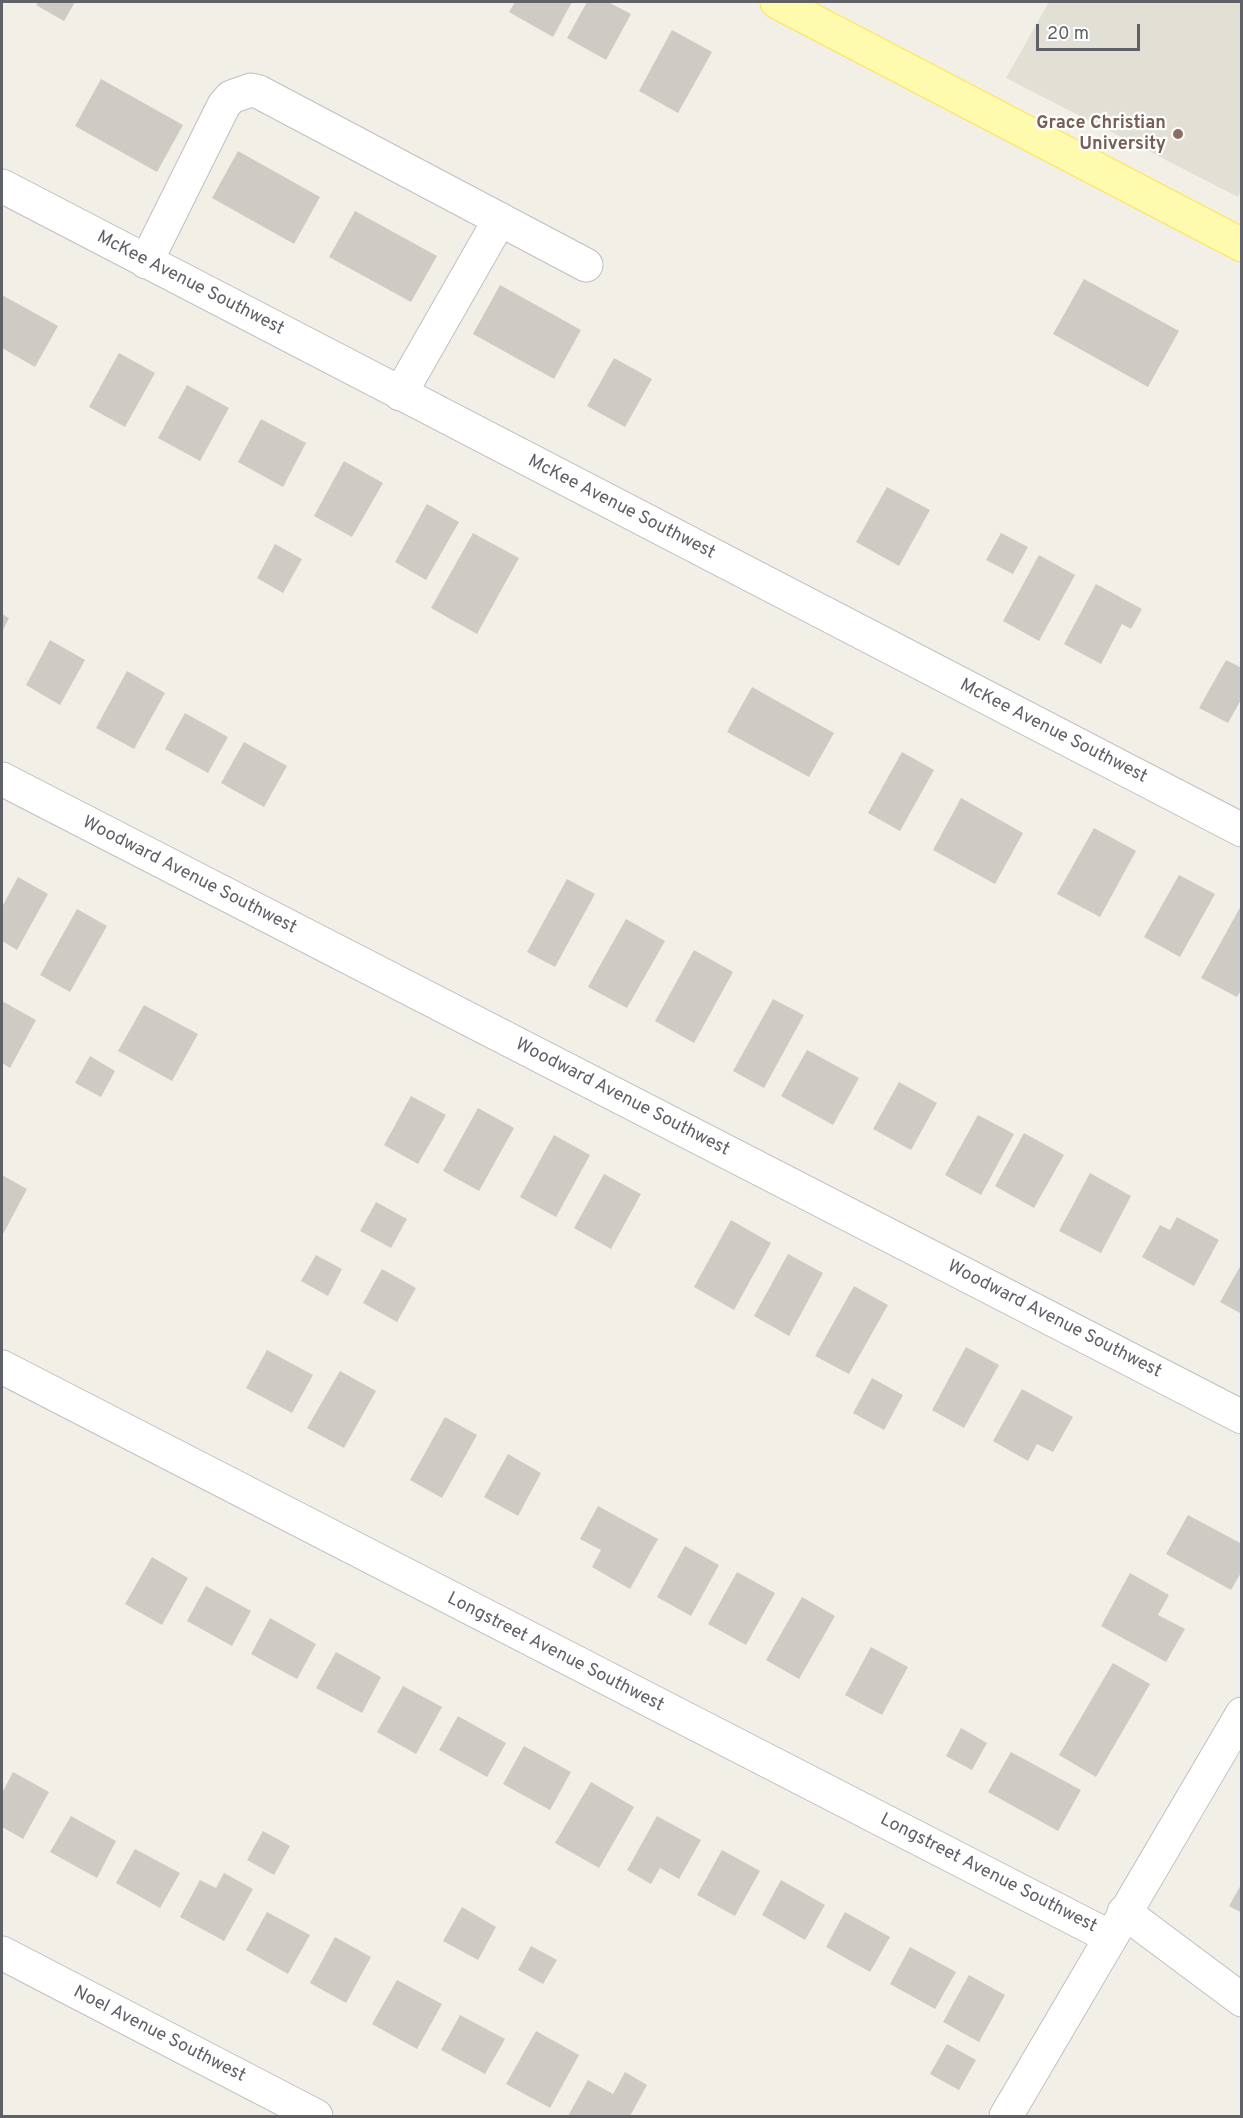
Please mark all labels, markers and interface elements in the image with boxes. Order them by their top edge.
scale bar [1039,12,1142,50]
text: 20 m [1047,23,1089,46]
place label: Grace Christian University [1036,113,1166,156]
marker: Grace Christian University [1171,127,1185,141]
street label: McKee Avenue Southwest [93,227,287,341]
street label: McKee Avenue Southwest [524,451,718,565]
street label: McKee Avenue Southwest [956,675,1150,789]
street label: Woodward Avenue Southwest [78,812,300,940]
street label: Woodward Avenue Southwest [511,1034,733,1162]
street label: Woodward Avenue Southwest [943,1256,1165,1384]
street label: Longstreet Avenue Southwest [443,1589,667,1717]
street label: Longstreet Avenue Southwest [876,1810,1100,1938]
street label: Noel Avenue Southwest [69,1982,249,2088]

